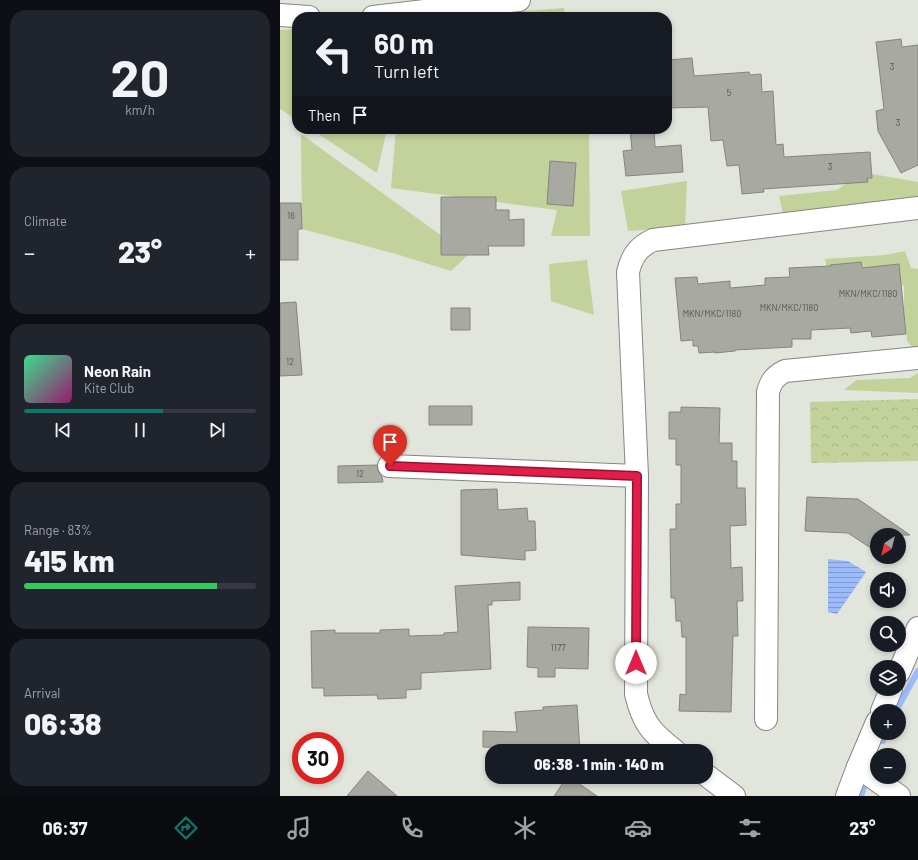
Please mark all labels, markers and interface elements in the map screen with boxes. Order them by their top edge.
text: 60 m [374,26,434,60]
icon: left [308,28,360,80]
text: 20 [111,45,169,107]
text: Turn left [374,60,440,82]
house number: 3 [890,61,895,72]
house number: 5 [727,87,732,98]
text: km/h [125,102,155,118]
icon: arrive [349,104,371,126]
text: Then [308,106,341,124]
house number: 3 [896,117,901,128]
house number: 3 [828,161,833,172]
house number: 16 [287,210,295,221]
text: Climate [24,213,67,229]
text: 23° [118,233,162,269]
text: − [24,239,35,265]
text: + [245,239,256,265]
house number: MKN/MKC/1180 [839,288,897,299]
house number: MKN/MKC/1180 [760,302,818,313]
house number: MKN/MKC/1180 [683,308,741,319]
house number: 12 [286,356,294,367]
text: Neon Rain [84,362,151,380]
text: Kite Club [84,380,134,396]
icon: previous [52,419,74,441]
icon: pause [129,419,151,441]
icon: next [206,419,228,441]
pin [373,425,407,466]
icon: arrive [379,431,401,453]
house number: 12 [356,468,364,479]
text: Range · 83% [24,522,92,538]
north arrow [870,528,906,564]
map controls [870,528,906,784]
text: 415 km [24,542,114,578]
button: sound [870,572,906,608]
button: search [870,616,906,652]
house number: 1177 [551,642,566,653]
position arrow [615,642,657,684]
button: layers [870,660,906,696]
text: Arrival [24,685,60,701]
button: + [870,704,906,740]
text: 06:38 [24,705,102,741]
speed limit sign: 30 [292,732,344,784]
button: − [870,748,906,784]
text: 06:38 · 1 min · 140 m [534,755,664,773]
icon: directions [172,814,200,842]
icon: music [285,814,313,842]
icon: phone [398,814,426,842]
icon: climate [511,814,539,842]
icon: car [624,814,652,842]
icon: filters [736,814,764,842]
text: 06:37 [42,817,88,839]
text: 23° [849,817,876,839]

